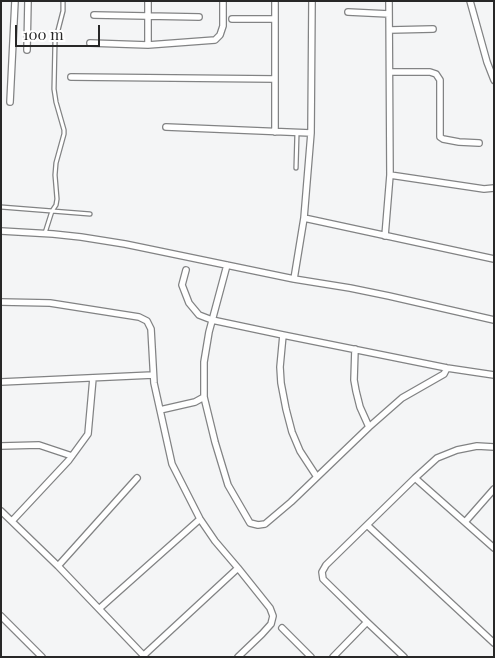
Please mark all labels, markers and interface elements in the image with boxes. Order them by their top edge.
scale bar [18,15,102,47]
text: 100 m [23,24,64,44]

